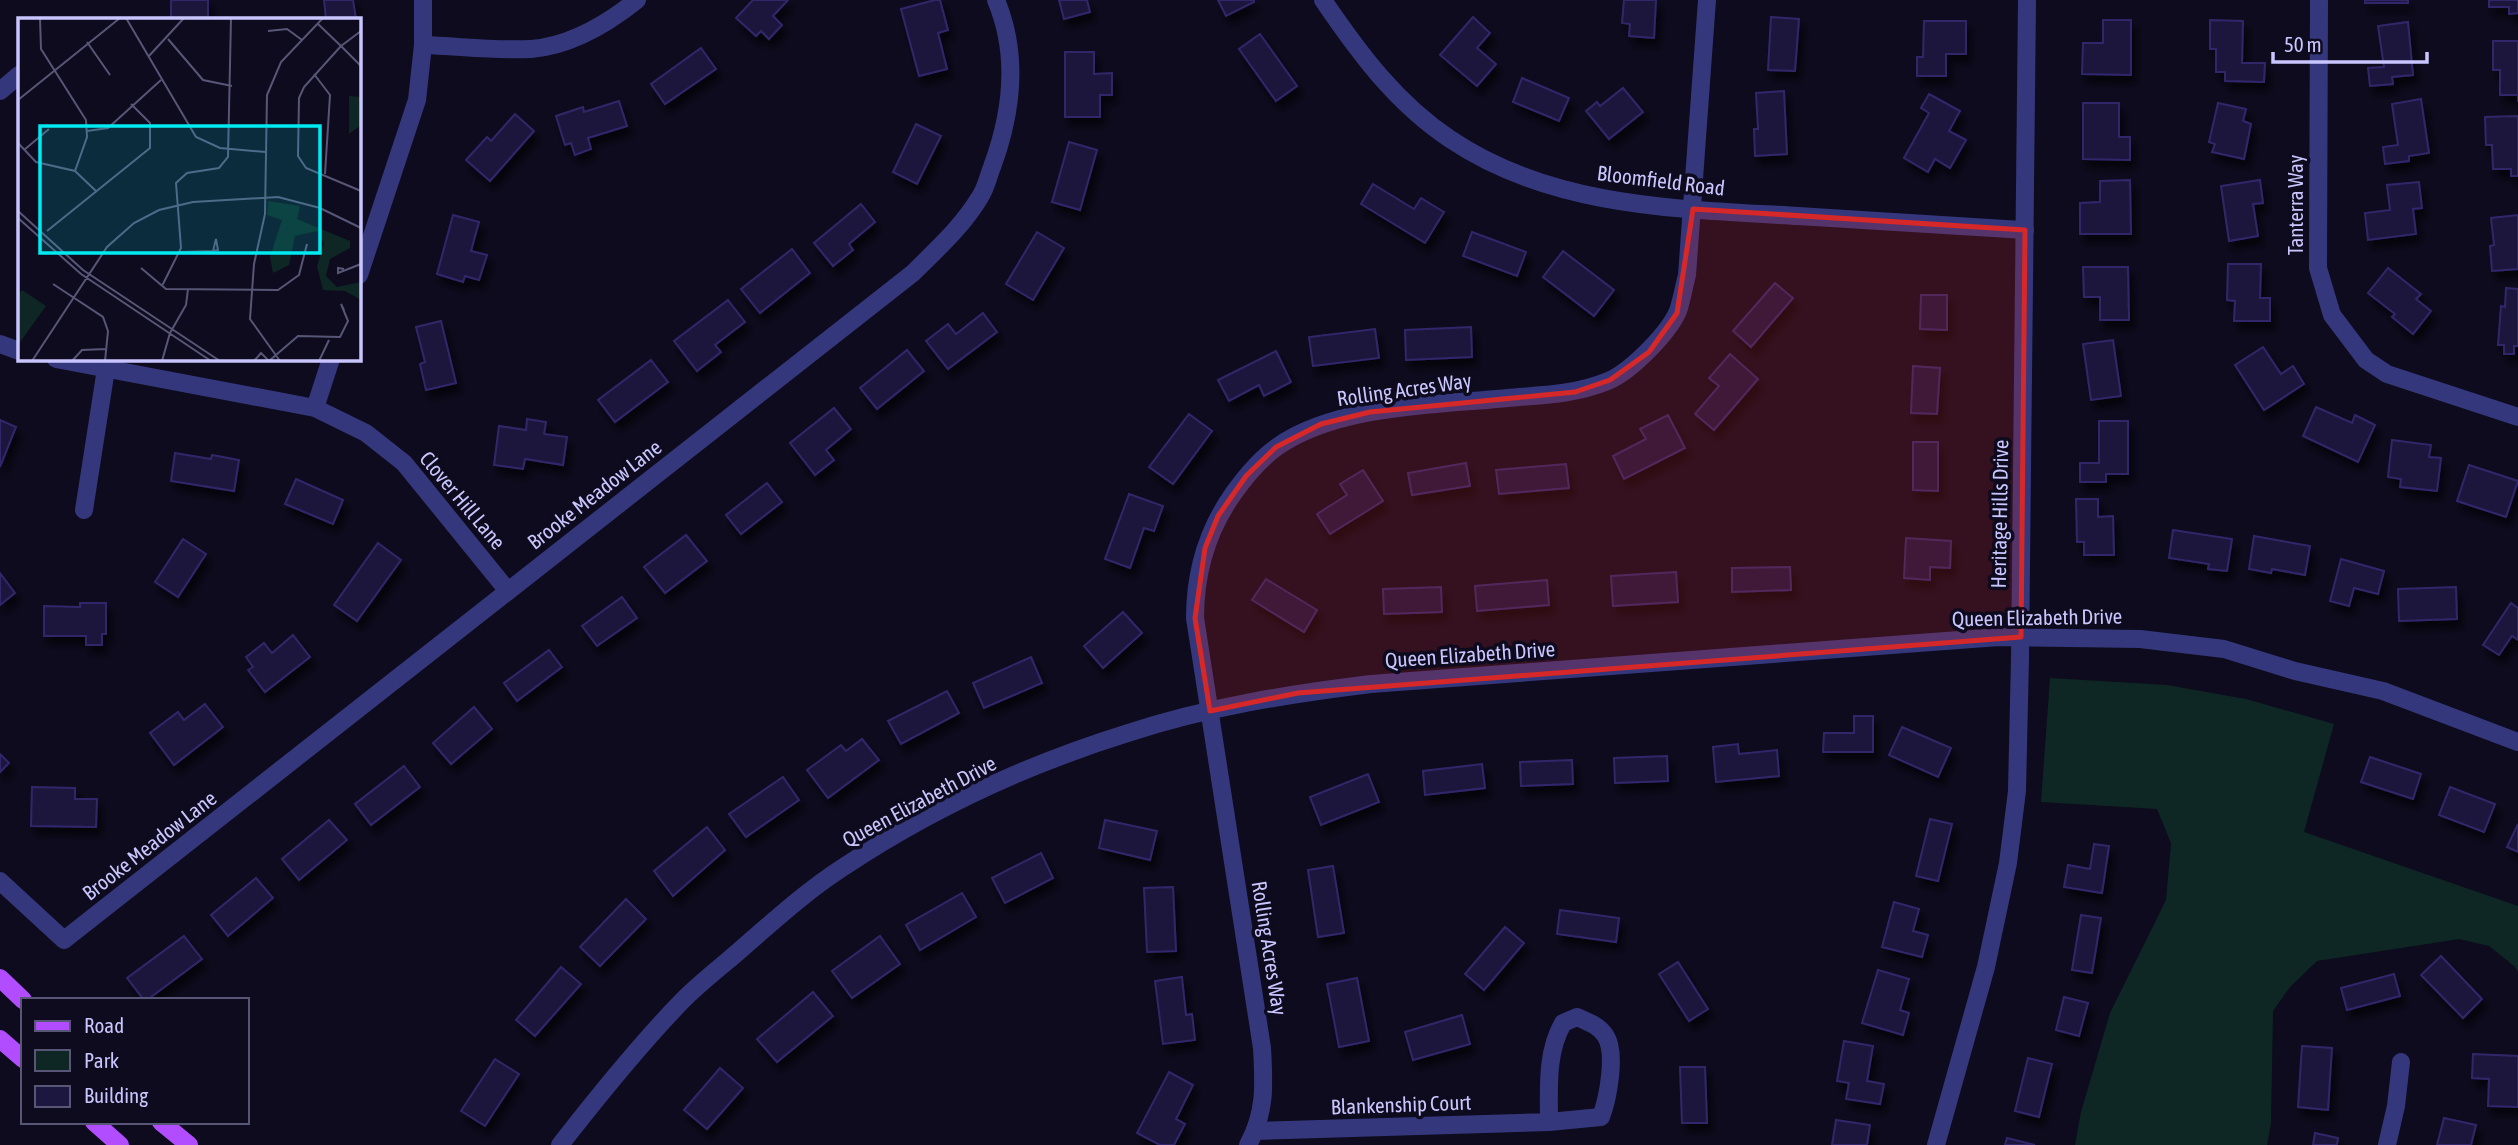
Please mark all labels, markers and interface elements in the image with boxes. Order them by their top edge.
inset map [18,18,360,360]
scale bar [2273,21,2427,65]
text: 50 m [2284,32,2322,56]
street label: Tanterra Way [2283,154,2307,255]
street label: Bloomfield Road [1596,160,1726,200]
street label: Rolling Acres Way [1335,368,1473,410]
street label: Brooke Meadow Lane [522,434,666,554]
street label: Heritage Hills Drive [1986,439,2012,589]
street label: Clover Hill Lane [415,446,511,554]
street label: Queen Elizabeth Drive [1952,604,2122,630]
street label: Queen Elizabeth Drive [1384,636,1556,672]
street label: Queen Elizabeth Drive [838,750,1000,852]
street label: Brooke Meadow Lane [77,785,221,905]
street label: Rolling Acres Way [1248,879,1293,1017]
legend [21,998,248,1124]
text: Road [84,1013,124,1037]
text: Park [84,1048,119,1072]
text: Building [84,1083,148,1107]
street label: Blankenship Court [1330,1090,1472,1118]

